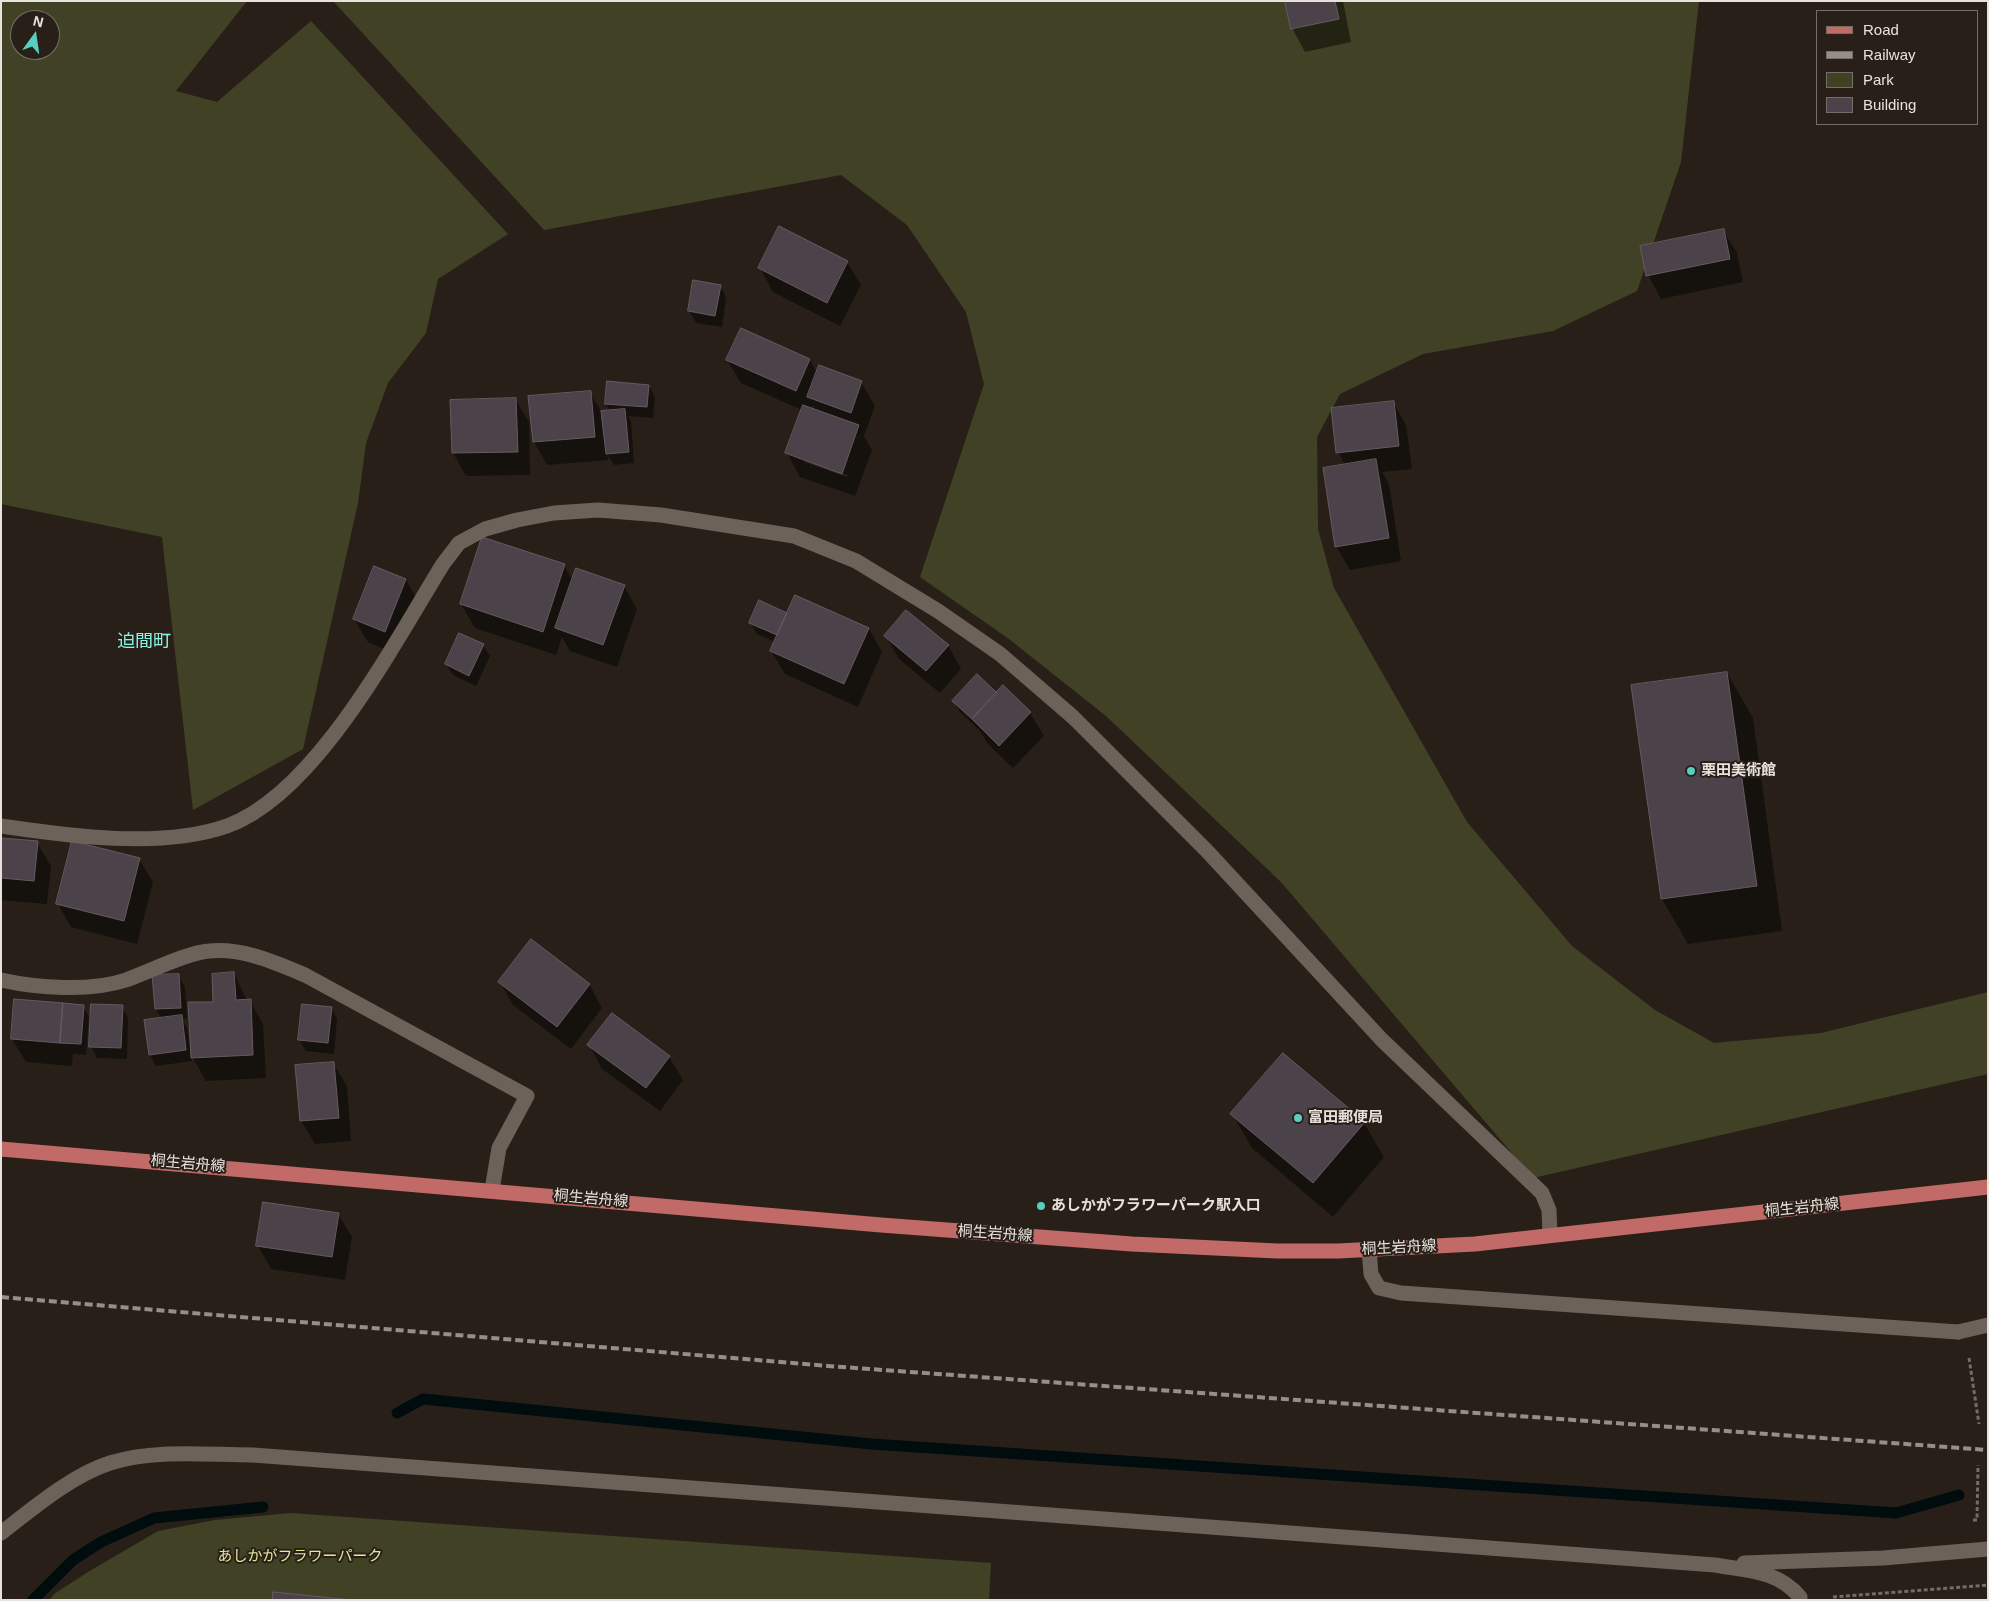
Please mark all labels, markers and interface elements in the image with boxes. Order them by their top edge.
north arrow [10,10,60,60]
legend [1816,10,1979,125]
text: N [32,12,45,30]
text: Road [1863,21,1899,38]
text: Railway [1863,46,1916,63]
text: Park [1863,71,1894,88]
text: Building [1863,96,1916,113]
district label: 迫間町 [117,631,171,653]
place label: 栗田美術館 [1701,762,1776,780]
marker: 栗田美術館 [1685,765,1697,777]
place label: 富田郵便局 [1308,1109,1383,1127]
marker: 富田郵便局 [1292,1112,1304,1124]
street label: 桐生岩舟線 [150,1152,226,1176]
street label: 桐生岩舟線 [553,1187,629,1211]
street label: 桐生岩舟線 [1764,1195,1840,1221]
place label: あしかがフラワーパーク駅入口 [1051,1197,1261,1215]
marker: あしかがフラワーパーク駅入口 [1035,1200,1047,1212]
street label: 桐生岩舟線 [957,1222,1033,1246]
street label: 桐生岩舟線 [1361,1237,1437,1259]
park label: あしかがフラワーパーク [218,1548,382,1566]

